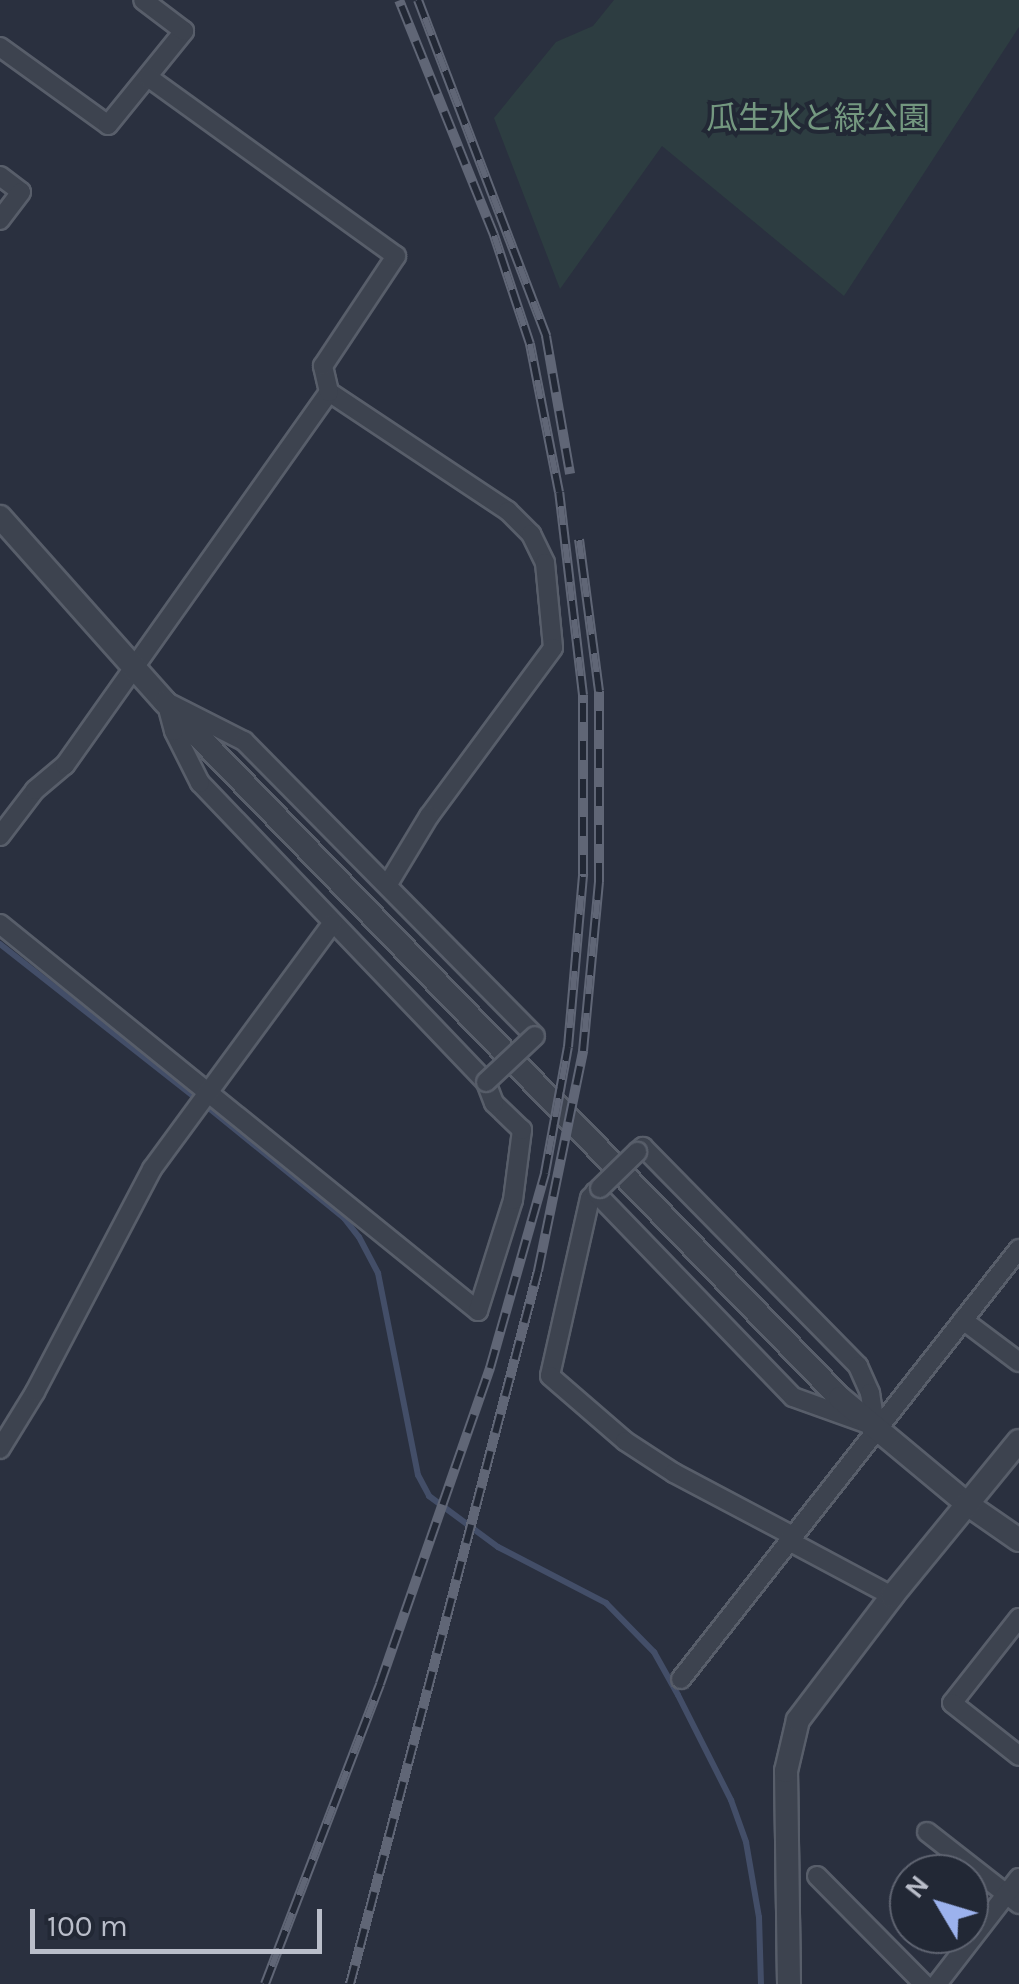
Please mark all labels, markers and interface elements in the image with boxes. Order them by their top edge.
park label: 瓜生水と緑公園 [706,100,930,138]
north arrow [889,1854,989,1954]
text: N [897,1868,936,1905]
scale bar [35,1889,328,1951]
text: 100 m [47,1908,128,1944]

